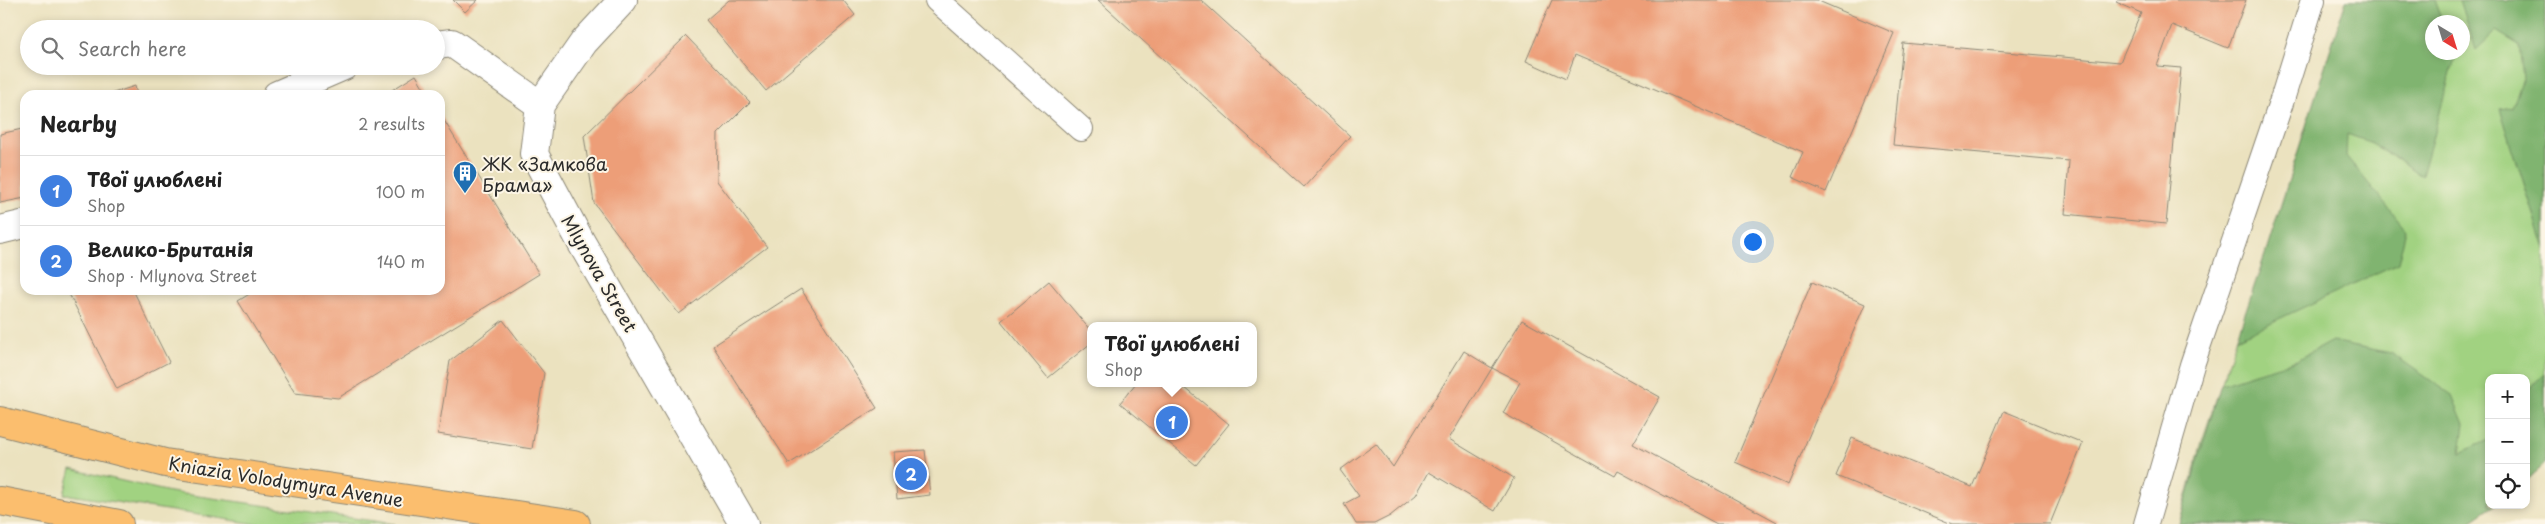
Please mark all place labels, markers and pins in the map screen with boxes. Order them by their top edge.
place label: ЖК «Замкова Брама» [481,150,608,198]
building icon: ЖК «Замкова Брама» [452,160,478,194]
pin: 1 [1156,403,1188,441]
pin: 2 [895,455,927,493]

